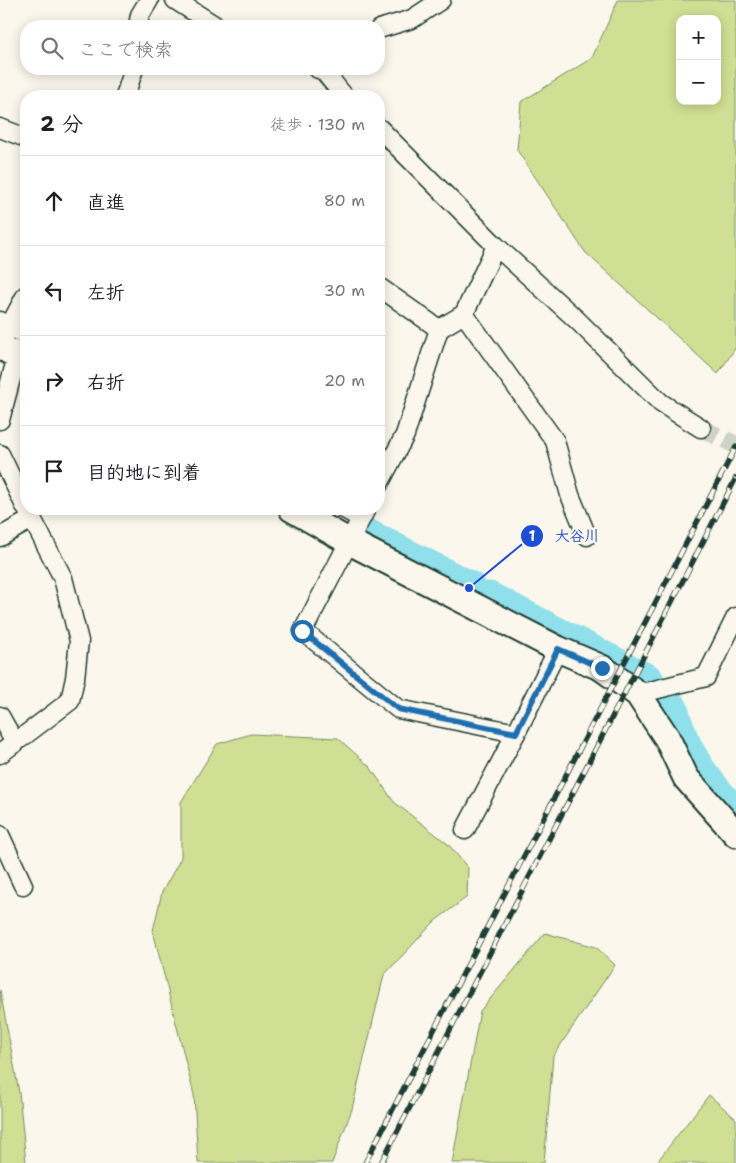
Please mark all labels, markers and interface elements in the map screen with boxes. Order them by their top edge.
map controls [676,15,721,105]
button: + [676,15,721,60]
search box [20,20,385,75]
icon: search [38,34,66,62]
text: ここで検索 [78,37,173,62]
button: − [676,60,721,105]
text: 2 分 [40,110,83,138]
text: 徒歩 · 130 m [270,114,365,135]
icon: ahead [40,187,68,215]
text: 直進 [87,190,125,215]
text: 80 m [324,190,365,211]
icon: left [40,277,68,305]
text: 左折 [87,280,125,305]
text: 30 m [324,280,365,301]
icon: right [40,367,68,395]
text: 右折 [87,370,125,395]
text: 20 m [324,370,365,391]
icon: arrive [40,457,68,485]
text: 目的地に到着 [87,460,201,485]
callout: 大谷川 [520,521,610,551]
text: 1 [529,526,536,546]
text: 大谷川 [554,526,600,546]
route start [291,620,314,643]
route end [591,657,614,680]

